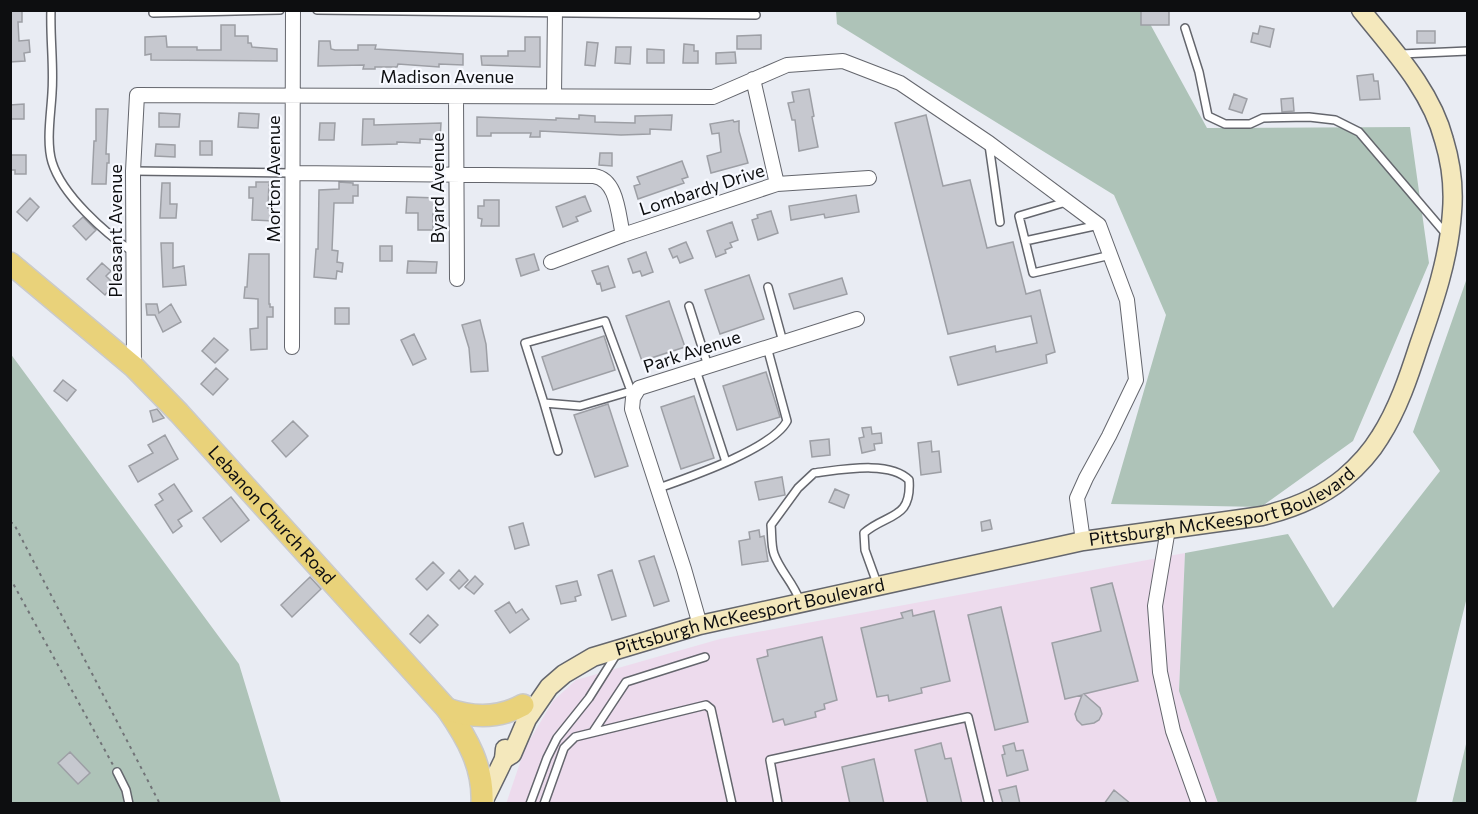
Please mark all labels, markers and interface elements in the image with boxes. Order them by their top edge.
street label: Madison Avenue [380,65,514,87]
street label: Morton Avenue [262,116,284,242]
street label: Byard Avenue [426,133,448,243]
street label: Lombardy Drive [636,158,767,220]
street label: Pleasant Avenue [104,164,126,298]
street label: Park Avenue [640,325,743,377]
street label: Lebanon Church Road [204,441,341,588]
street label: Pittsburgh McKeesport Boulevard [1087,462,1359,550]
street label: Pittsburgh McKeesport Boulevard [612,573,887,660]

